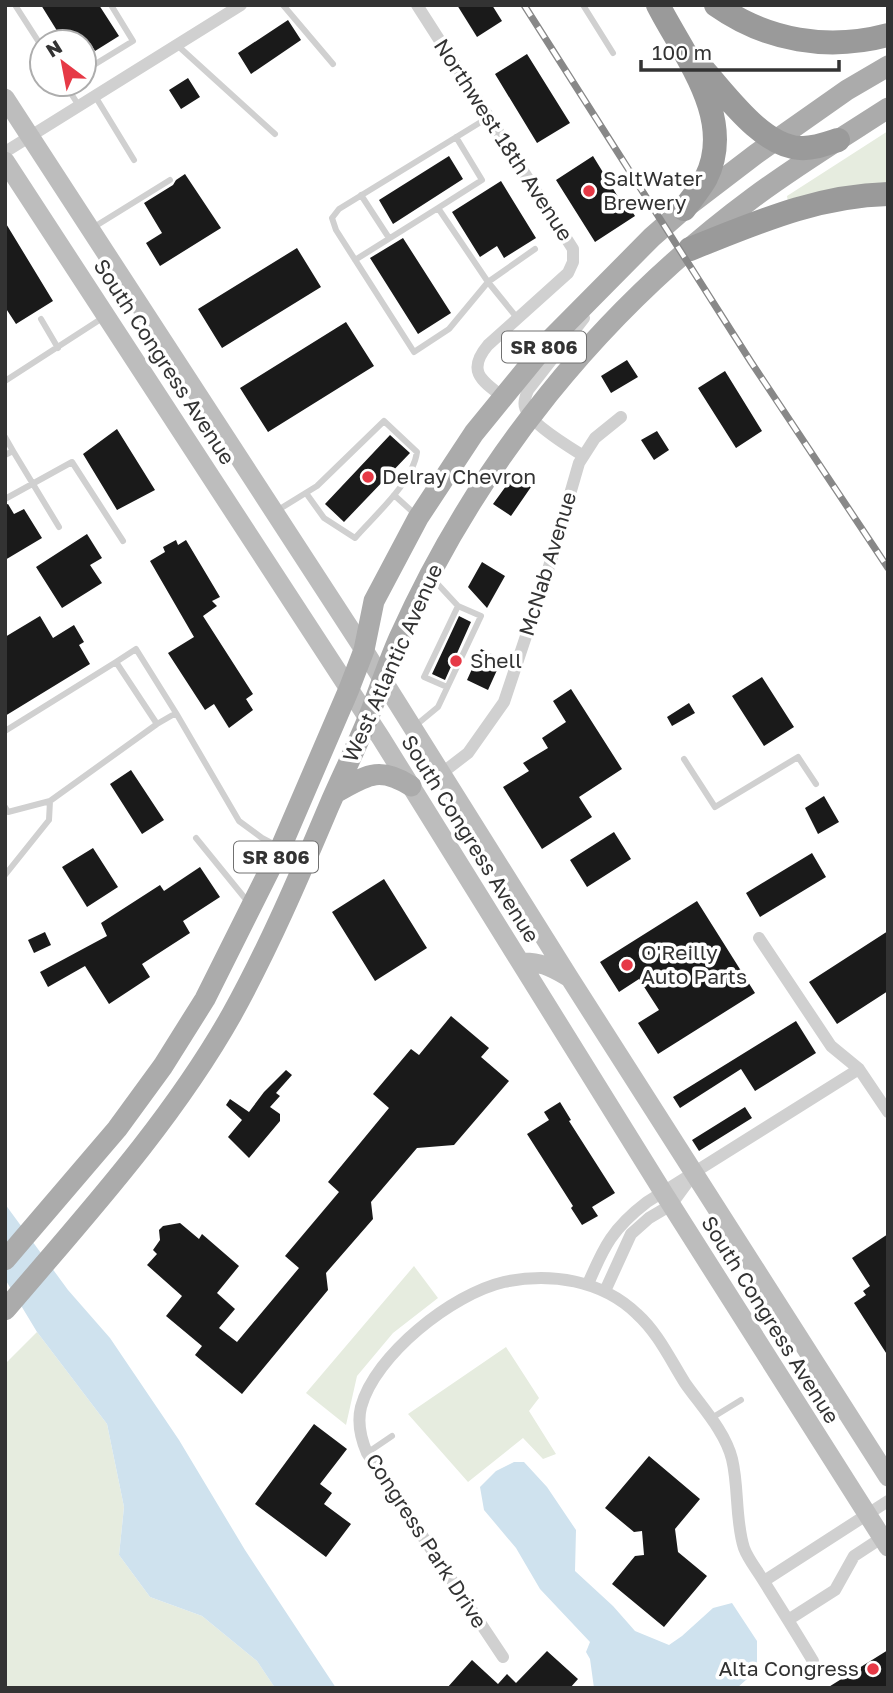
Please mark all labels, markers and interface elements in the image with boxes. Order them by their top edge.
north arrow [28,28,98,98]
scale bar [641,28,839,72]
street label: Northwest 18th Avenue [429,34,579,245]
text: N [42,35,66,62]
text: 100 m [652,39,712,65]
place label: SaltWater Brewery [603,165,703,215]
marker: SaltWater Brewery [581,183,597,199]
street label: South Congress Avenue [89,254,241,469]
road number: SR 806 [502,332,586,362]
place label: Delray Chevron [382,463,536,489]
marker: Delray Chevron [360,469,376,485]
street label: McNab Avenue [513,488,581,639]
street label: West Atlantic Avenue [337,560,447,766]
place label: Shell [470,647,522,673]
marker: Shell [448,653,464,669]
street label: South Congress Avenue [396,730,545,947]
road number: SR 806 [234,842,318,872]
place label: O'Reilly Auto Parts [641,939,747,989]
marker: O'Reilly Auto Parts [619,957,635,973]
street label: South Congress Avenue [696,1211,845,1428]
street label: Congress Park Drive [361,1448,493,1633]
place label: Alta Congress [718,1655,859,1681]
marker: Alta Congress [865,1661,881,1677]

